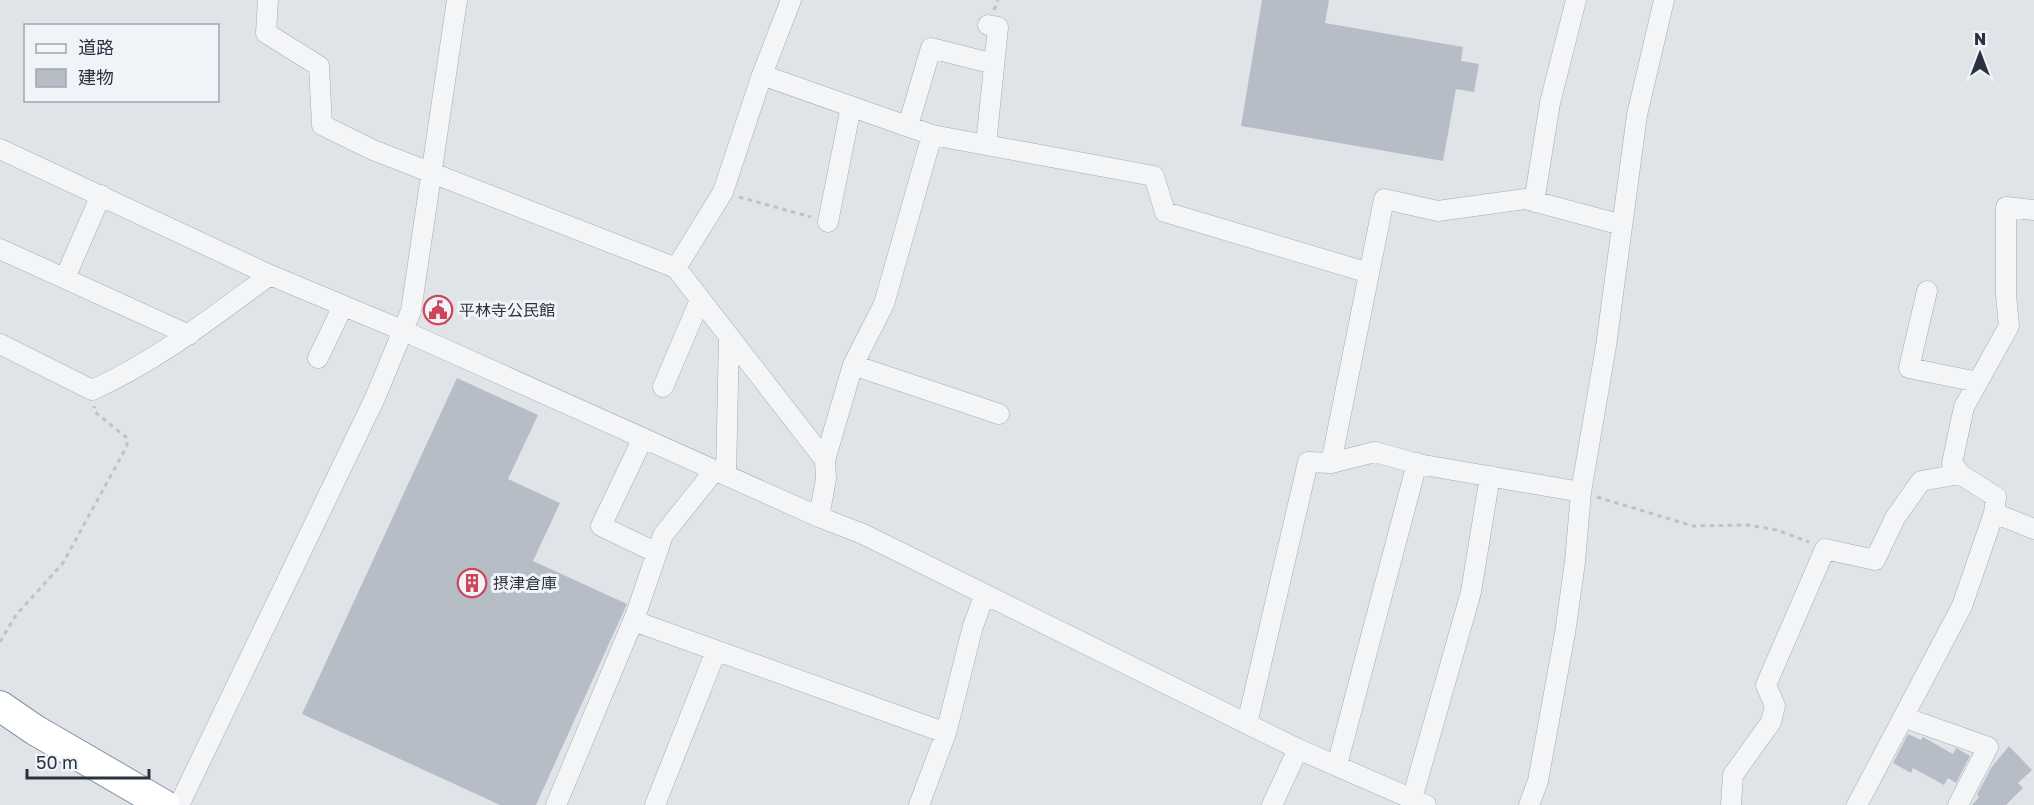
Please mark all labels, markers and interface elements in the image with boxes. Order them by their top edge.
legend [24,24,219,102]
north arrow [1950,24,2010,84]
text: N [1974,29,1986,49]
text: 道路 [78,36,114,58]
text: 建物 [78,66,114,88]
public building icon: 平林寺公民館 [422,294,454,326]
place label: 平林寺公民館 [459,300,555,320]
building icon: 摂津倉庫 [456,567,488,599]
place label: 摂津倉庫 [493,573,557,593]
scale bar [27,742,148,780]
text: 50 m [36,751,78,773]

